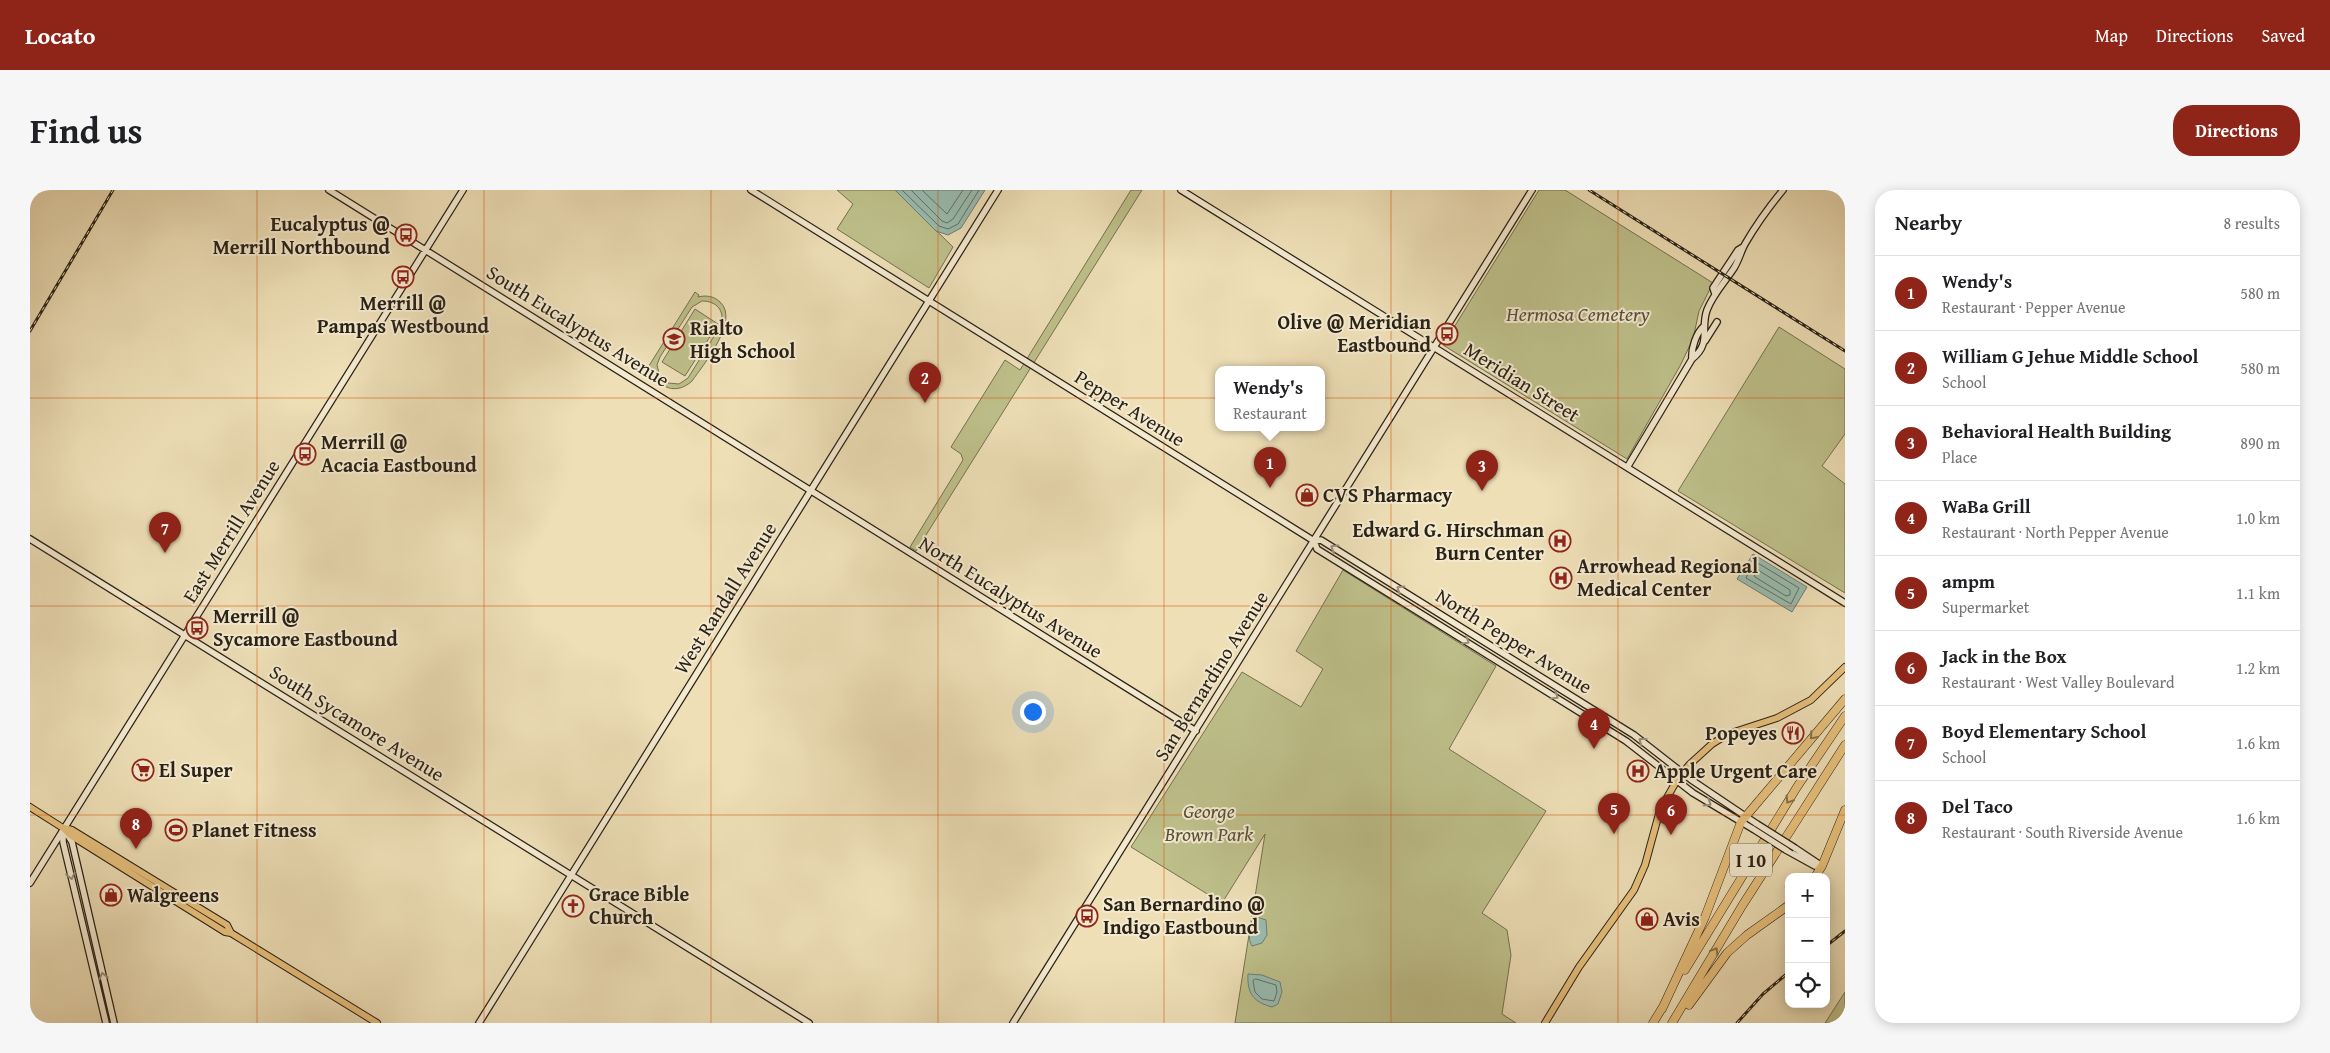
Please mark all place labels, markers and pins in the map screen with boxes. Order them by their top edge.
place label: Eucalyptus @ Merrill Northbound [213,209,391,261]
bus stop icon: Eucalyptus @ Merrill Northbound [394,223,418,247]
bus stop icon: Merrill @ Pampas Westbound [391,265,415,289]
place label: Merrill @ Pampas Westbound [317,288,490,340]
place label: Olive @ Meridian Eastbound [1277,307,1432,359]
place label: Rialto High School [690,313,796,365]
bus stop icon: Olive @ Meridian Eastbound [1435,322,1459,346]
school or university icon: Rialto High School [662,327,686,351]
pin: 2 [909,362,941,403]
place label: Merrill @ Acacia Eastbound [321,427,477,479]
bus stop icon: Merrill @ Acacia Eastbound [293,442,317,466]
pin: 1 [1254,447,1286,488]
pin: 3 [1466,450,1498,491]
place label: CVS Pharmacy [1323,480,1453,509]
shop icon: CVS Pharmacy [1295,483,1319,507]
pin: 7 [149,512,181,553]
place label: Edward G. Hirschman Burn Center [1353,515,1544,567]
hospital icon: Edward G. Hirschman Burn Center [1548,529,1572,553]
place label: Arrowhead Regional Medical Center [1577,551,1758,603]
hospital icon: Arrowhead Regional Medical Center [1549,566,1573,590]
place label: Merrill @ Sycamore Eastbound [213,601,398,653]
bus stop icon: Merrill @ Sycamore Eastbound [185,616,209,640]
pin: 4 [1578,708,1610,749]
place label: Popeyes [1705,718,1777,747]
restaurant icon: Popeyes [1781,721,1805,745]
place label: El Super [159,755,233,784]
place label: Apple Urgent Care [1654,756,1817,785]
supermarket icon: El Super [131,758,155,782]
hospital icon: Apple Urgent Care [1626,759,1650,783]
pin: 5 [1598,793,1630,834]
pin: 6 [1655,794,1687,835]
pin: 8 [120,808,152,849]
place label: Planet Fitness [192,815,317,844]
sports icon: Planet Fitness [164,818,188,842]
place label: Grace Bible Church [589,879,690,931]
place label: Walgreens [127,880,219,909]
shop icon: Walgreens [99,883,123,907]
place label: San Bernardino @ Indigo Eastbound [1103,889,1265,941]
church icon: Grace Bible Church [561,894,585,918]
bus stop icon: San Bernardino @ Indigo Eastbound [1075,904,1099,928]
place label: Avis [1663,904,1700,933]
shop icon: Avis [1635,907,1659,931]

